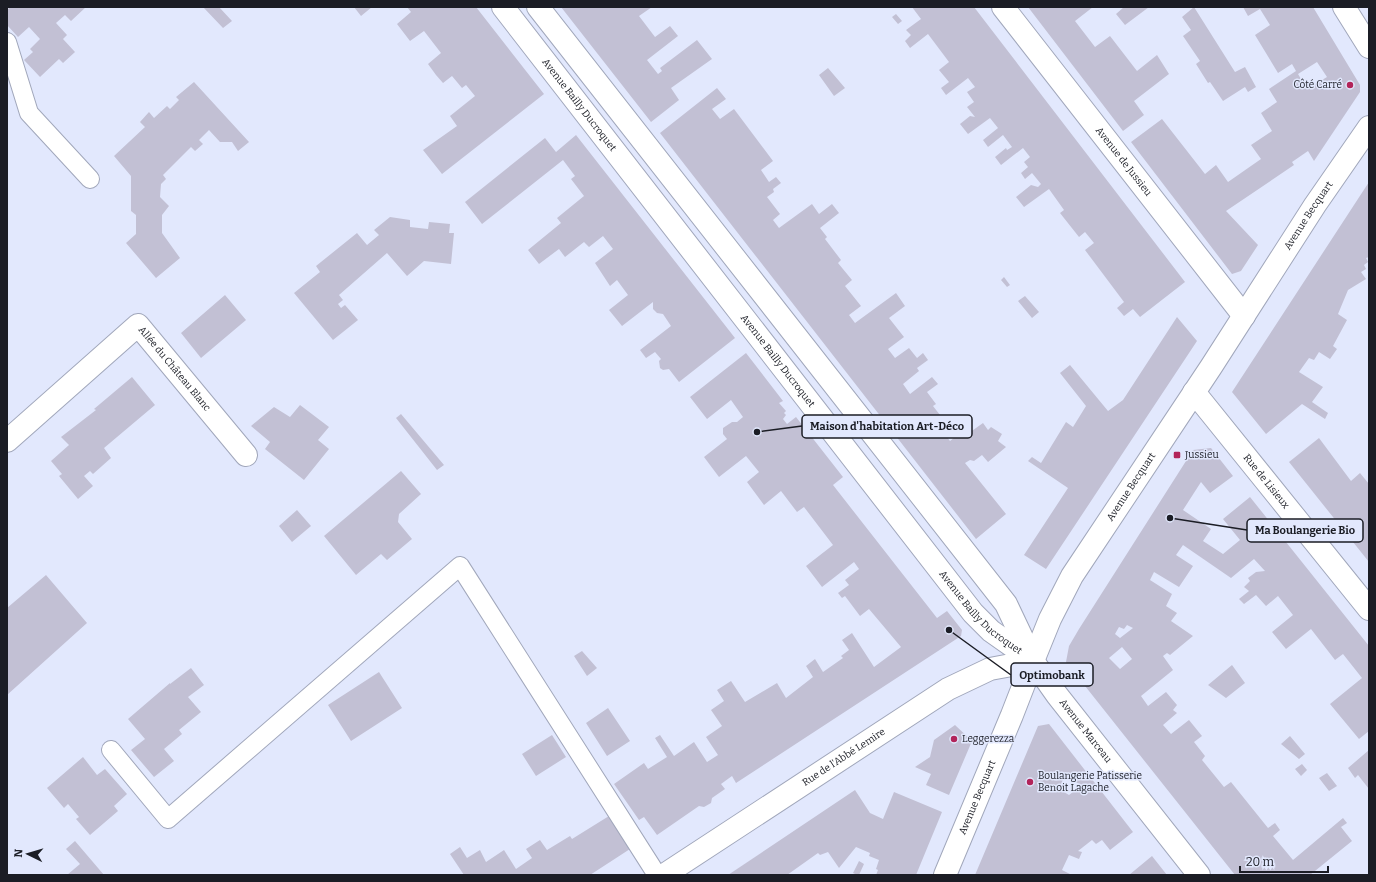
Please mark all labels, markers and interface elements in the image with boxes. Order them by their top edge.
street label: Avenue Bailly Ducroquet [539,56,619,154]
place label: Côté Carré [1293,78,1342,91]
marker: Côté Carré [1345,80,1355,90]
street label: Avenue de Jussieu [1093,125,1154,198]
street label: Avenue Becquart [1282,179,1336,252]
street label: Avenue Bailly Ducroquet [738,312,818,410]
street label: Allée du Château Blanc [136,324,213,414]
callout: Maison d'habitation Art-Déco [802,415,972,438]
text: Maison d'habitation Art-Déco [810,420,964,433]
place label: Jussieu [1184,449,1219,461]
street label: Avenue Becquart [1104,450,1158,523]
marker: Jussieu [1172,450,1182,460]
street label: Rue de Lisieux [1241,452,1292,512]
callout: Ma Boulangerie Bio [1247,519,1363,542]
text: Ma Boulangerie Bio [1255,524,1355,537]
street label: Avenue Bailly Ducroquet [936,568,1025,657]
callout: Optimobank [1011,663,1093,686]
text: Optimobank [1019,669,1085,682]
street label: Avenue Marceau [1057,697,1114,765]
street label: Rue de l'Abbé Lemire [800,726,888,789]
place label: Leggerezza [962,733,1015,745]
marker: Leggerezza [949,734,959,744]
street label: Avenue Becquart [957,758,998,837]
place label: Boulangerie Patisserie Benoit Lagache [1038,770,1142,794]
marker: Boulangerie Patisserie Benoit Lagache [1025,777,1035,787]
north arrow [8,834,48,874]
text: N [12,848,25,858]
scale bar [1240,848,1328,874]
text: 20 m [1246,855,1275,869]

